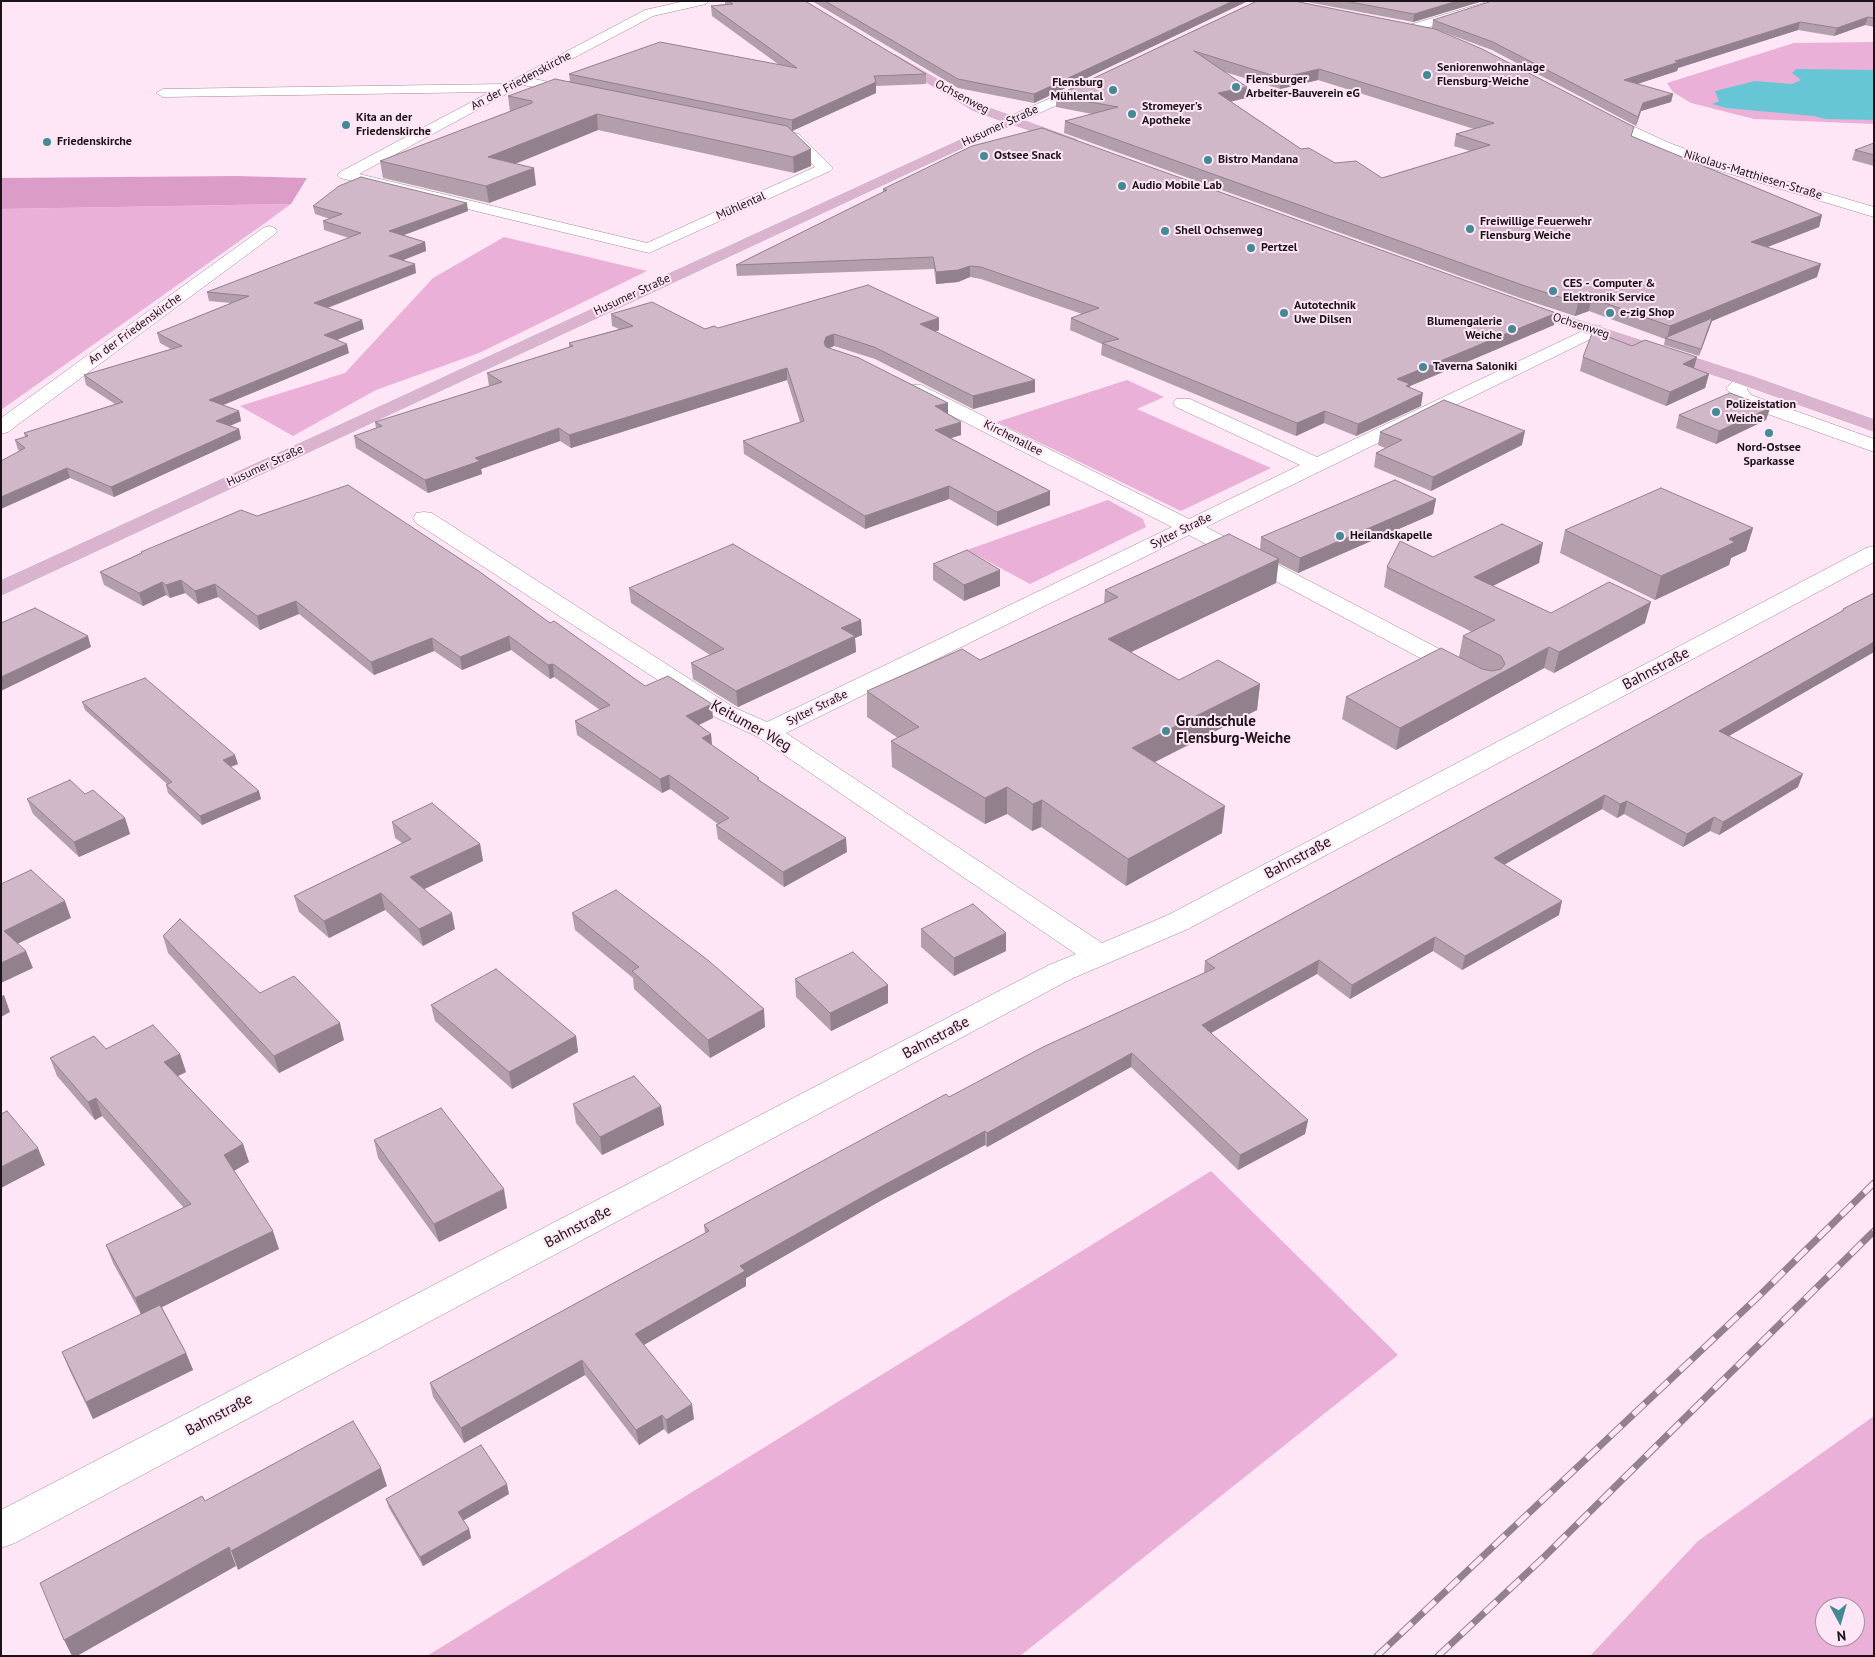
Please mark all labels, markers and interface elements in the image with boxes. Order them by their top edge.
street label: An der Friedenskirche [468,48,574,114]
place label: Seniorenwohnanlage Flensburg-Weiche [1437,61,1545,89]
marker: Seniorenwohnanlage Flensburg-Weiche [1421,69,1433,81]
place label: Flensburger Arbeiter-Bauverein eG [1246,73,1360,101]
place label: Flensburg Mühlental [1051,76,1103,104]
street label: Ochsenweg [933,77,991,117]
marker: Flensburger Arbeiter-Bauverein eG [1230,81,1242,93]
marker: Flensburg Mühlental [1107,84,1119,96]
place label: Stromeyer's Apotheke [1142,100,1202,128]
street label: Husumer Straße [959,102,1041,150]
marker: Stromeyer's Apotheke [1126,108,1138,120]
place label: Kita an der Friedenskirche [356,111,431,139]
marker: Kita an der Friedenskirche [340,119,352,131]
place label: Friedenskirche [57,135,132,149]
marker: Friedenskirche [41,136,53,148]
street label: Nikolaus-Matthiesen-Straße [1682,147,1824,203]
place label: Ostsee Snack [994,149,1061,163]
marker: Ostsee Snack [978,150,990,162]
place label: Bistro Mandana [1218,153,1298,167]
marker: Bistro Mandana [1202,154,1214,166]
place label: Audio Mobile Lab [1132,179,1222,193]
marker: Audio Mobile Lab [1116,180,1128,192]
street label: Mühlental [714,189,768,223]
place label: Freiwillige Feuerwehr Flensburg Weiche [1480,215,1592,243]
marker: Freiwillige Feuerwehr Flensburg Weiche [1464,223,1476,235]
place label: Shell Ochsenweg [1175,224,1263,238]
marker: Shell Ochsenweg [1159,225,1171,237]
place label: Pertzel [1261,241,1297,255]
marker: Pertzel [1245,242,1257,254]
street label: Husumer Straße [591,271,673,319]
place label: CES - Computer & Elektronik Service [1563,277,1655,305]
marker: CES - Computer & Elektronik Service [1547,285,1559,297]
street label: An der Friedenskirche [86,290,184,368]
place label: Autotechnik Uwe Dilsen [1294,299,1356,327]
place label: e-zig Shop [1620,306,1674,320]
marker: Autotechnik Uwe Dilsen [1278,307,1290,319]
marker: e-zig Shop [1604,307,1616,319]
street label: Ochsenweg [1551,310,1611,342]
place label: Blumengalerie Weiche [1427,315,1502,343]
marker: Blumengalerie Weiche [1506,323,1518,335]
place label: Taverna Saloniki [1433,360,1517,374]
marker: Taverna Saloniki [1417,361,1429,373]
place label: Polizeistation Weiche [1726,398,1796,426]
marker: Polizeistation Weiche [1710,406,1722,418]
street label: Kirchenallee [981,417,1045,459]
marker: Nord-Ostsee Sparkasse [1763,427,1775,439]
place label: Nord-Ostsee Sparkasse [1737,441,1801,469]
street label: Husumer Straße [224,442,306,490]
street label: Sylter Straße [1148,510,1214,552]
place label: Heilandskapelle [1350,529,1432,543]
marker: Heilandskapelle [1334,530,1346,542]
street label: Bahnstraße [1620,644,1692,694]
street label: Sylter Straße [784,687,850,729]
street label: Keitumer Weg [708,696,794,756]
place label: Grundschule Flensburg-Weiche [1176,713,1291,748]
marker: Grundschule Flensburg-Weiche [1160,725,1172,737]
street label: Bahnstraße [1262,833,1334,883]
street label: Bahnstraße [900,1013,972,1063]
street label: Bahnstraße [542,1202,614,1252]
street label: Bahnstraße [183,1390,255,1440]
north arrow [1815,1597,1865,1647]
text: N [1836,1626,1847,1645]

